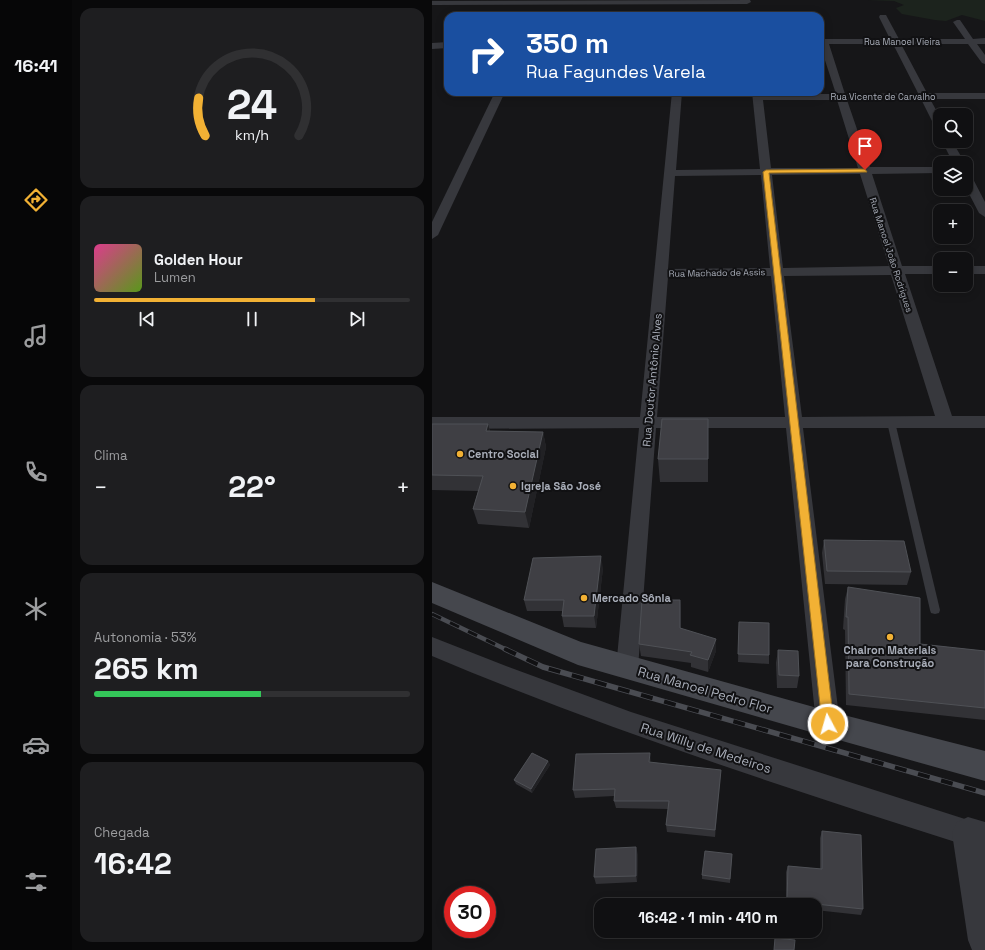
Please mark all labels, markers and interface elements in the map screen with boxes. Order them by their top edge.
text: 350 m [526,25,609,61]
icon: right [460,28,512,80]
street label: Rua Manoel Vieira [864,36,940,48]
text: 16:41 [14,54,58,77]
text: Rua Fagundes Varela [526,60,706,83]
text: 24 [227,78,277,131]
street label: Rua Vicente de Carvalho [830,91,936,103]
map controls [933,108,973,292]
button: search [933,108,973,148]
text: km/h [235,126,269,144]
pin [848,129,882,170]
icon: arrive [854,135,876,157]
button: layers [933,156,973,196]
icon: directions [22,186,50,214]
street label: Rua Manoel João Rodrigues [867,196,915,314]
button: + [933,204,973,244]
text: Golden Hour [154,250,243,269]
button: − [933,252,973,292]
street label: Rua Machado de Assis [669,266,766,280]
text: Lumen [154,269,196,286]
icon: previous [136,308,158,330]
icon: pause [241,308,263,330]
icon: next [346,308,368,330]
street label: Rua Doutor Antônio Alves [639,313,665,447]
icon: music [22,322,50,350]
text: Clima [94,447,127,464]
place label: Centro Social [468,447,539,461]
marker: Centro Social [455,449,465,459]
icon: phone [22,458,50,486]
text: 22° [228,467,276,506]
text: − [94,473,108,501]
text: + [396,473,410,501]
place label: Igreja São José [521,479,601,493]
marker: Igreja São José [508,481,518,491]
place label: Mercado Sônia [592,591,672,605]
marker: Mercado Sônia [579,593,589,603]
icon: climate [22,595,50,623]
text: Autonomia · 53% [94,629,197,646]
marker: Chairon Materiais para Construção [885,632,895,642]
place label: Chairon Materiais para Construção [844,643,937,670]
text: 265 km [94,649,199,688]
street label: Rua Manoel Pedro Flor [636,663,774,717]
position arrow [807,703,849,745]
street label: Rua Willy de Medeiros [639,719,774,777]
icon: car [22,731,50,759]
text: Chegada [94,824,150,841]
text: 16:42 [94,844,172,883]
icon: filters [22,868,50,896]
speed limit sign: 30 [444,886,496,938]
text: 16:42 · 1 min · 410 m [638,908,778,927]

